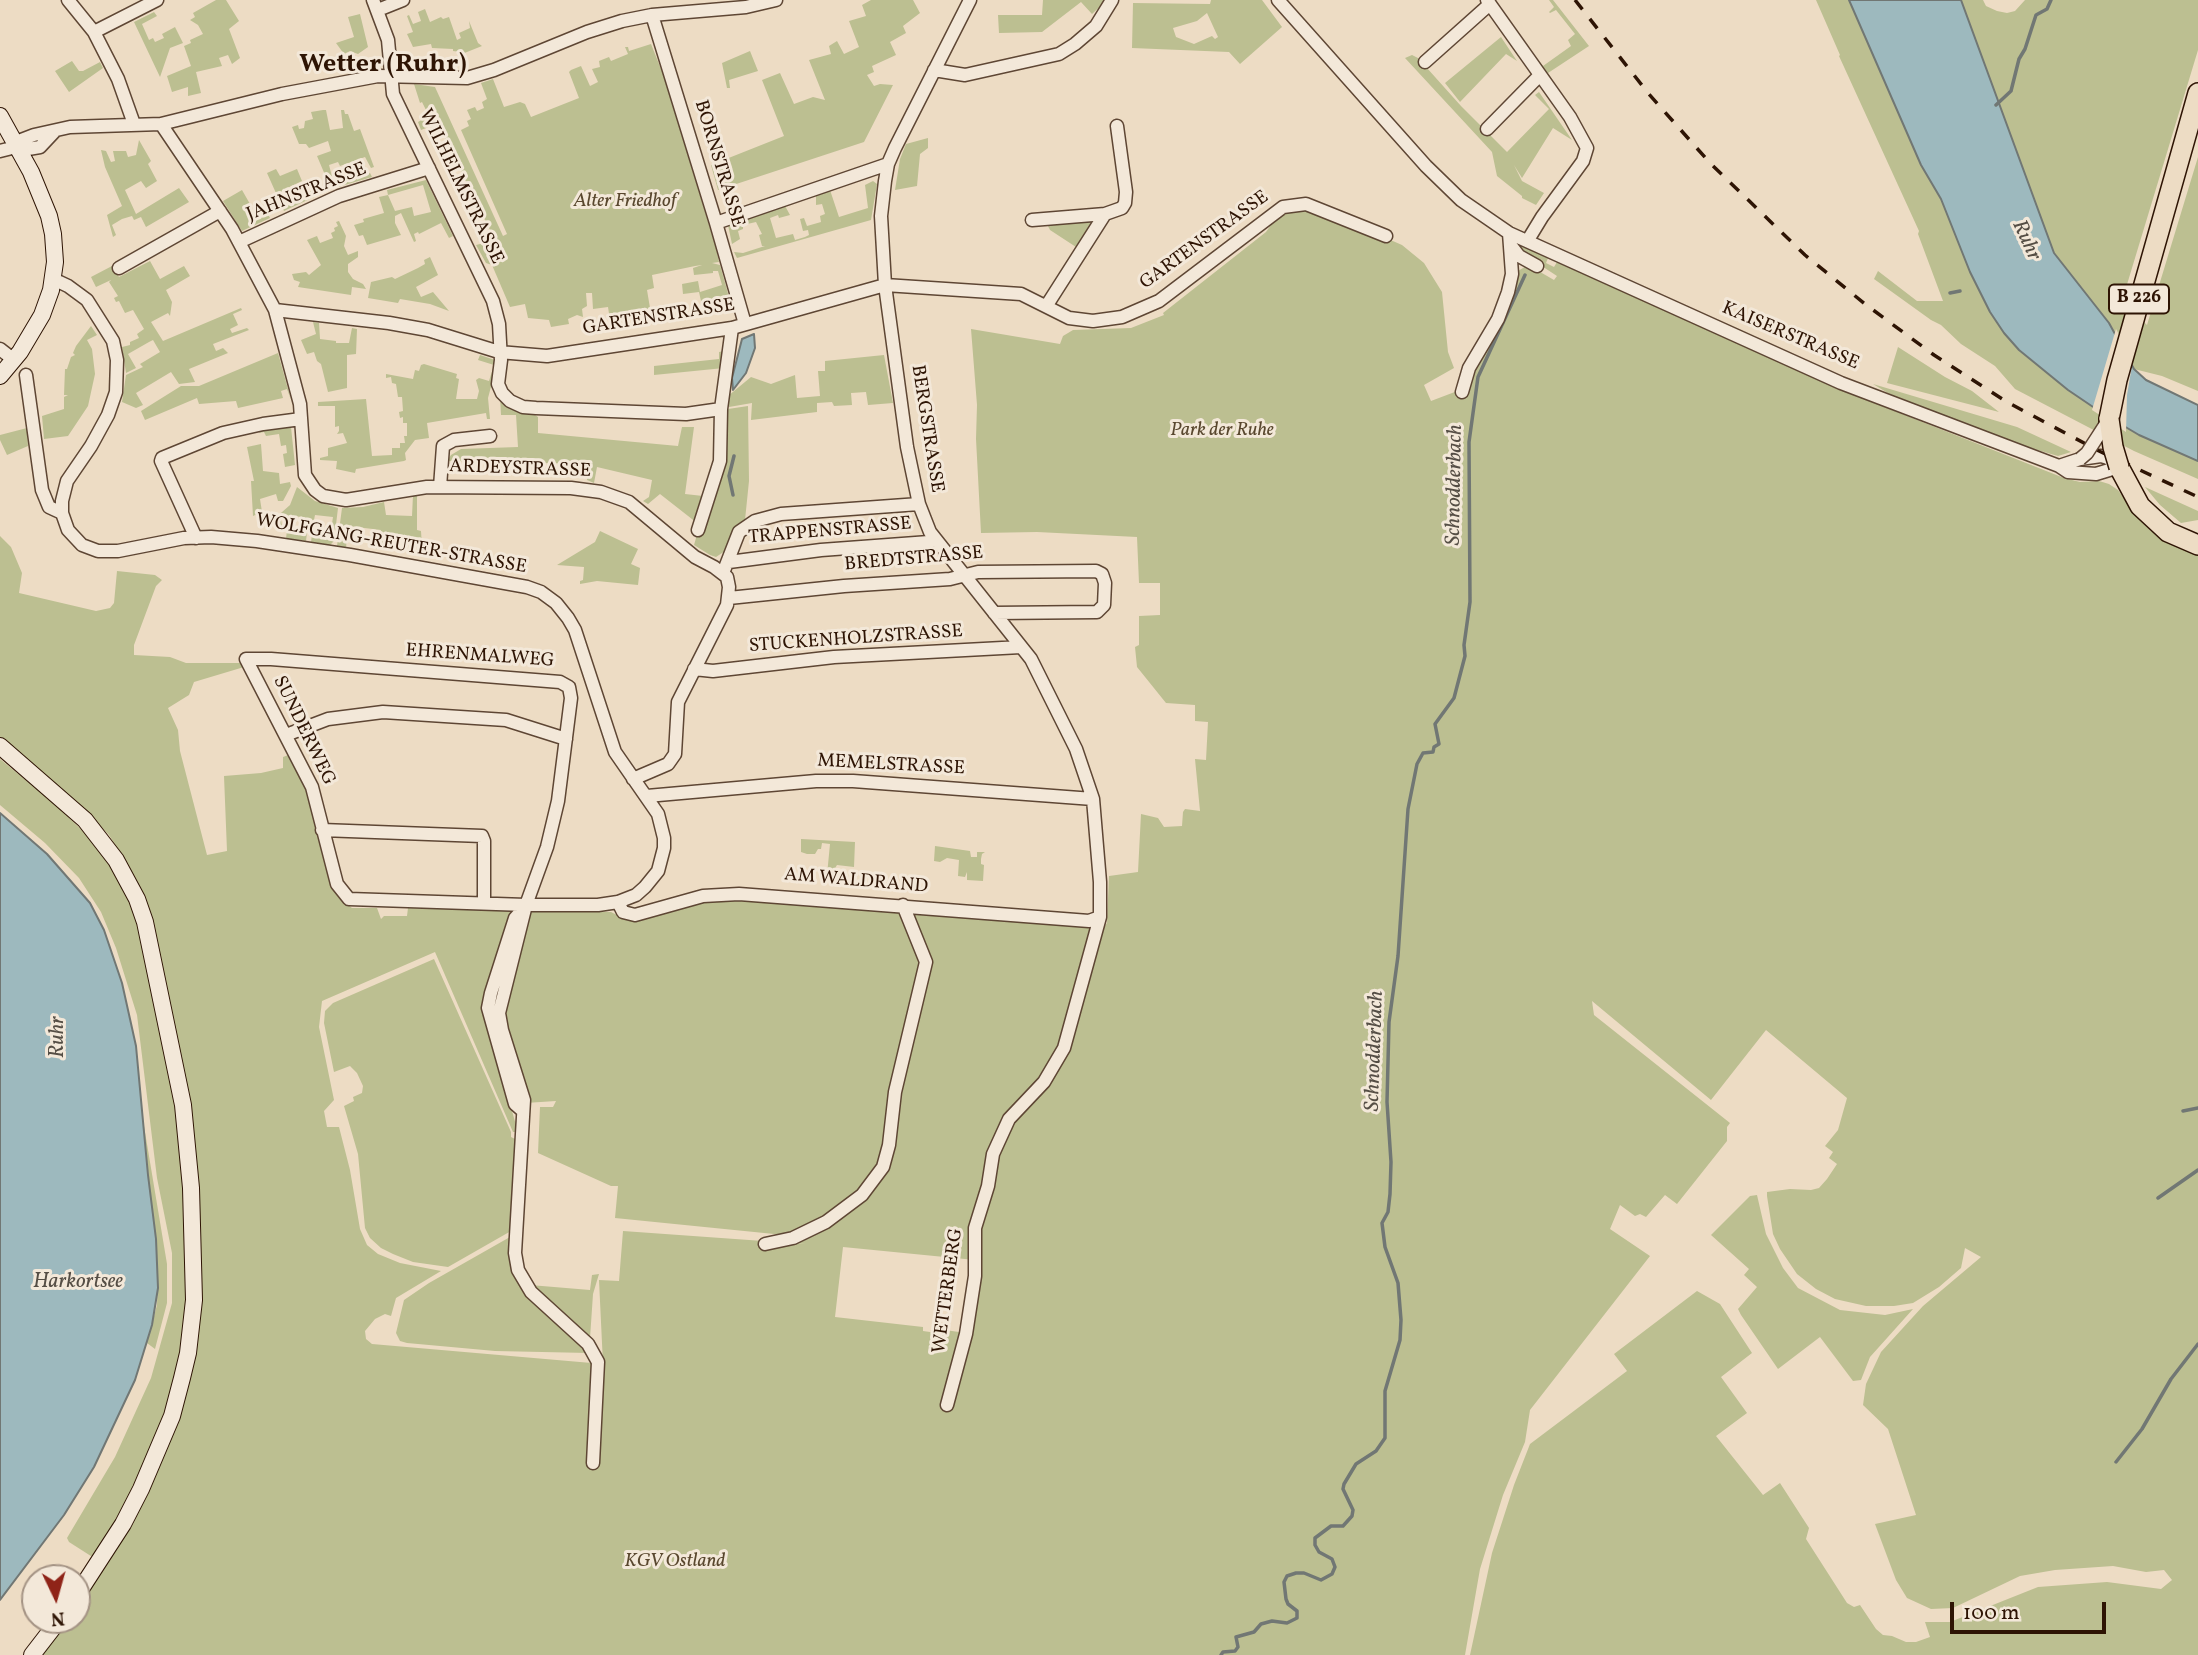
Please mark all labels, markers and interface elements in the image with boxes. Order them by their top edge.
district label: Wetter (Ruhr) [299,50,467,82]
street label: BORNSTRASSE [688,98,748,230]
street label: WILHELMSTRASSE [413,106,507,268]
street label: JAHNSTRASSE [244,159,370,227]
street label: GARTENSTRASSE [1136,187,1274,295]
park label: Alter Friedhof [574,192,676,214]
water label: Ruhr [2005,217,2045,265]
road number: B 226 [2109,284,2169,314]
street label: GARTENSTRASSE [581,295,737,341]
street label: KAISERSTRASSE [1718,298,1862,376]
street label: BERGSTRASSE [905,363,947,495]
park label: Park der Ruhe [1170,421,1274,443]
water label: Schnodderbach [1442,424,1470,546]
street label: ARDEYSTRASSE [449,456,591,484]
street label: WOLFGANG-REUTER-STRASSE [254,510,528,580]
street label: TRAPPENSTRASSE [747,514,913,550]
street label: BREDTSTRASSE [844,543,984,577]
street label: STUCKENHOLZSTRASSE [748,621,964,659]
street label: EHRENMALWEG [405,640,555,674]
street label: SUNDERWEG [267,673,339,789]
street label: MEMELSTRASSE [817,751,965,781]
street label: AM WALDRAND [783,864,929,900]
water label: Schnodderbach [1361,990,1391,1112]
water label: Ruhr [46,1016,72,1058]
street label: WETTERBERG [929,1227,969,1355]
water label: Harkortsee [33,1270,123,1296]
park label: KGV Ostland [625,1552,725,1574]
north arrow [21,1564,91,1634]
scale bar [1953,1588,2109,1632]
text: 100 m [1963,1599,2020,1628]
text: N [50,1604,66,1631]

